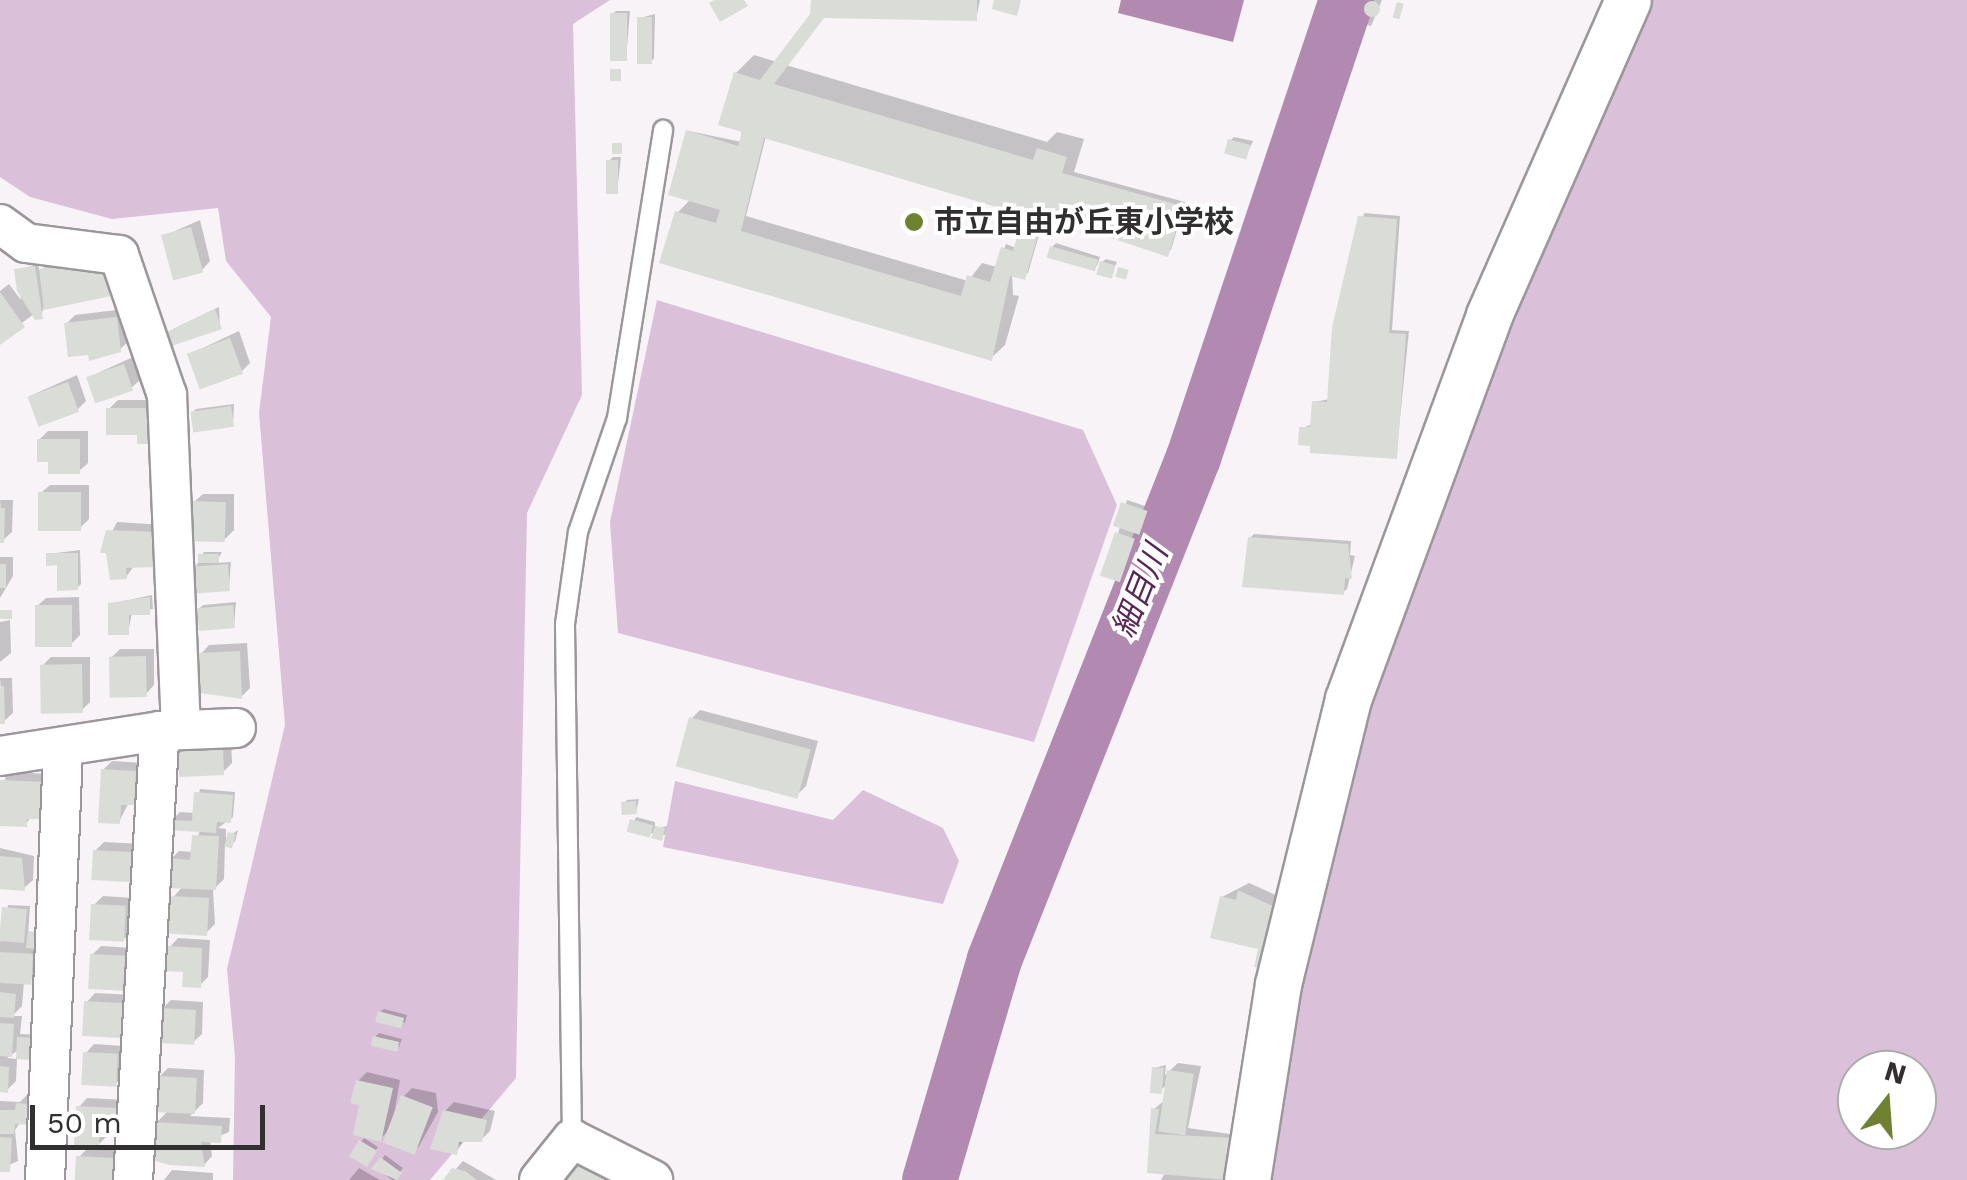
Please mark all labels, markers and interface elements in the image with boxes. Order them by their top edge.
place label: 市立自由が丘東小学校 [934,204,1234,240]
marker: 市立自由が丘東小学校 [903,211,925,233]
water label: 細目川 [1104,539,1176,643]
north arrow [1837,1050,1937,1150]
text: N [1881,1054,1910,1092]
scale bar [35,1085,270,1147]
text: 50 m [47,1105,122,1140]

